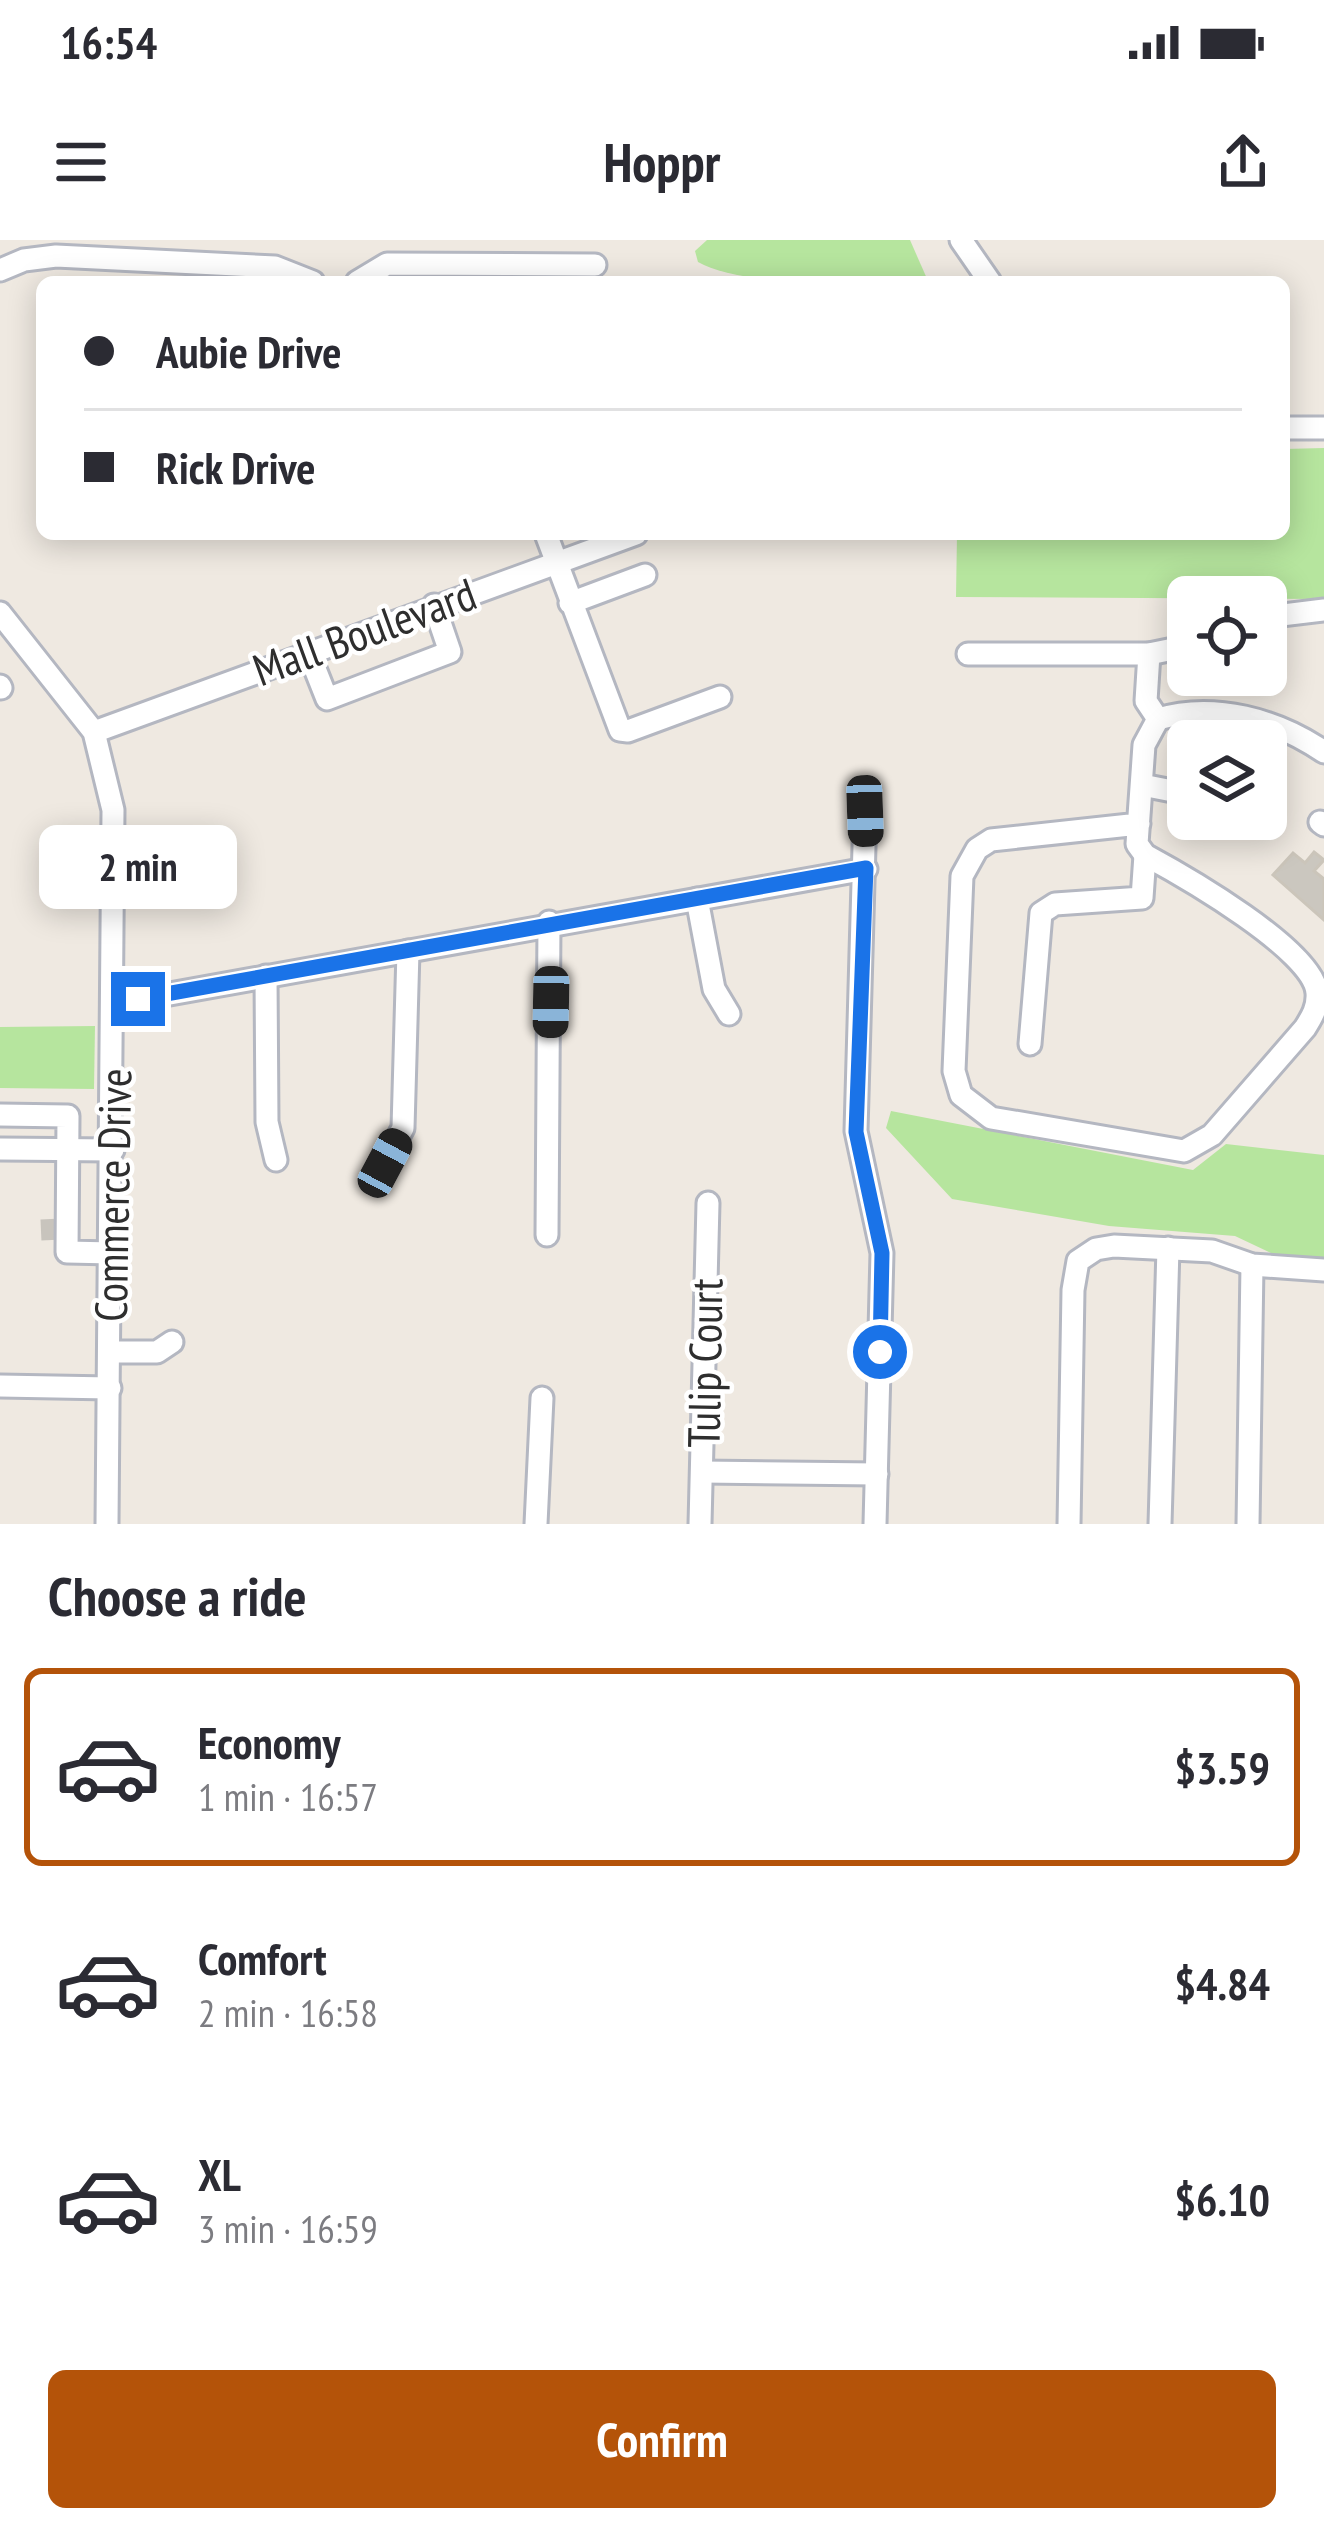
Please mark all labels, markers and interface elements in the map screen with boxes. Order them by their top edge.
text: 16:54 [60,13,157,71]
text: Hoppr [604,127,720,197]
icon: menu [48,129,114,195]
icon: share [1210,129,1276,195]
text: Aubie Drive [156,322,342,380]
text: Rick Drive [156,438,315,496]
street label: Mall Boulevard [245,564,483,698]
map controls [1167,576,1287,840]
button: locate [1167,576,1287,696]
button: layers [1167,720,1287,840]
car [846,774,884,848]
callout: 2 min [39,825,237,909]
text: 2 min [99,841,177,892]
car [532,966,570,1038]
route end [111,972,165,1026]
street label: Commerce Drive [81,1068,143,1322]
car [352,1123,418,1203]
street label: Tulip Court [674,1277,734,1448]
route start [853,1325,907,1379]
text: Choose a ride [48,1561,307,1631]
icon: car [54,1713,162,1821]
text: Economy [198,1713,341,1771]
text: $3.59 [1174,1738,1270,1796]
text: 1 min · 16:57 [198,1771,378,1822]
icon: car [54,1929,162,2037]
text: Comfort [198,1929,327,1987]
text: $4.84 [1174,1954,1270,2012]
text: 2 min · 16:58 [198,1987,378,2038]
icon: car [54,2145,162,2253]
text: XL [198,2145,241,2203]
text: $6.10 [1174,2170,1270,2228]
text: 3 min · 16:59 [198,2203,378,2254]
button: Confirm [48,2370,1276,2508]

